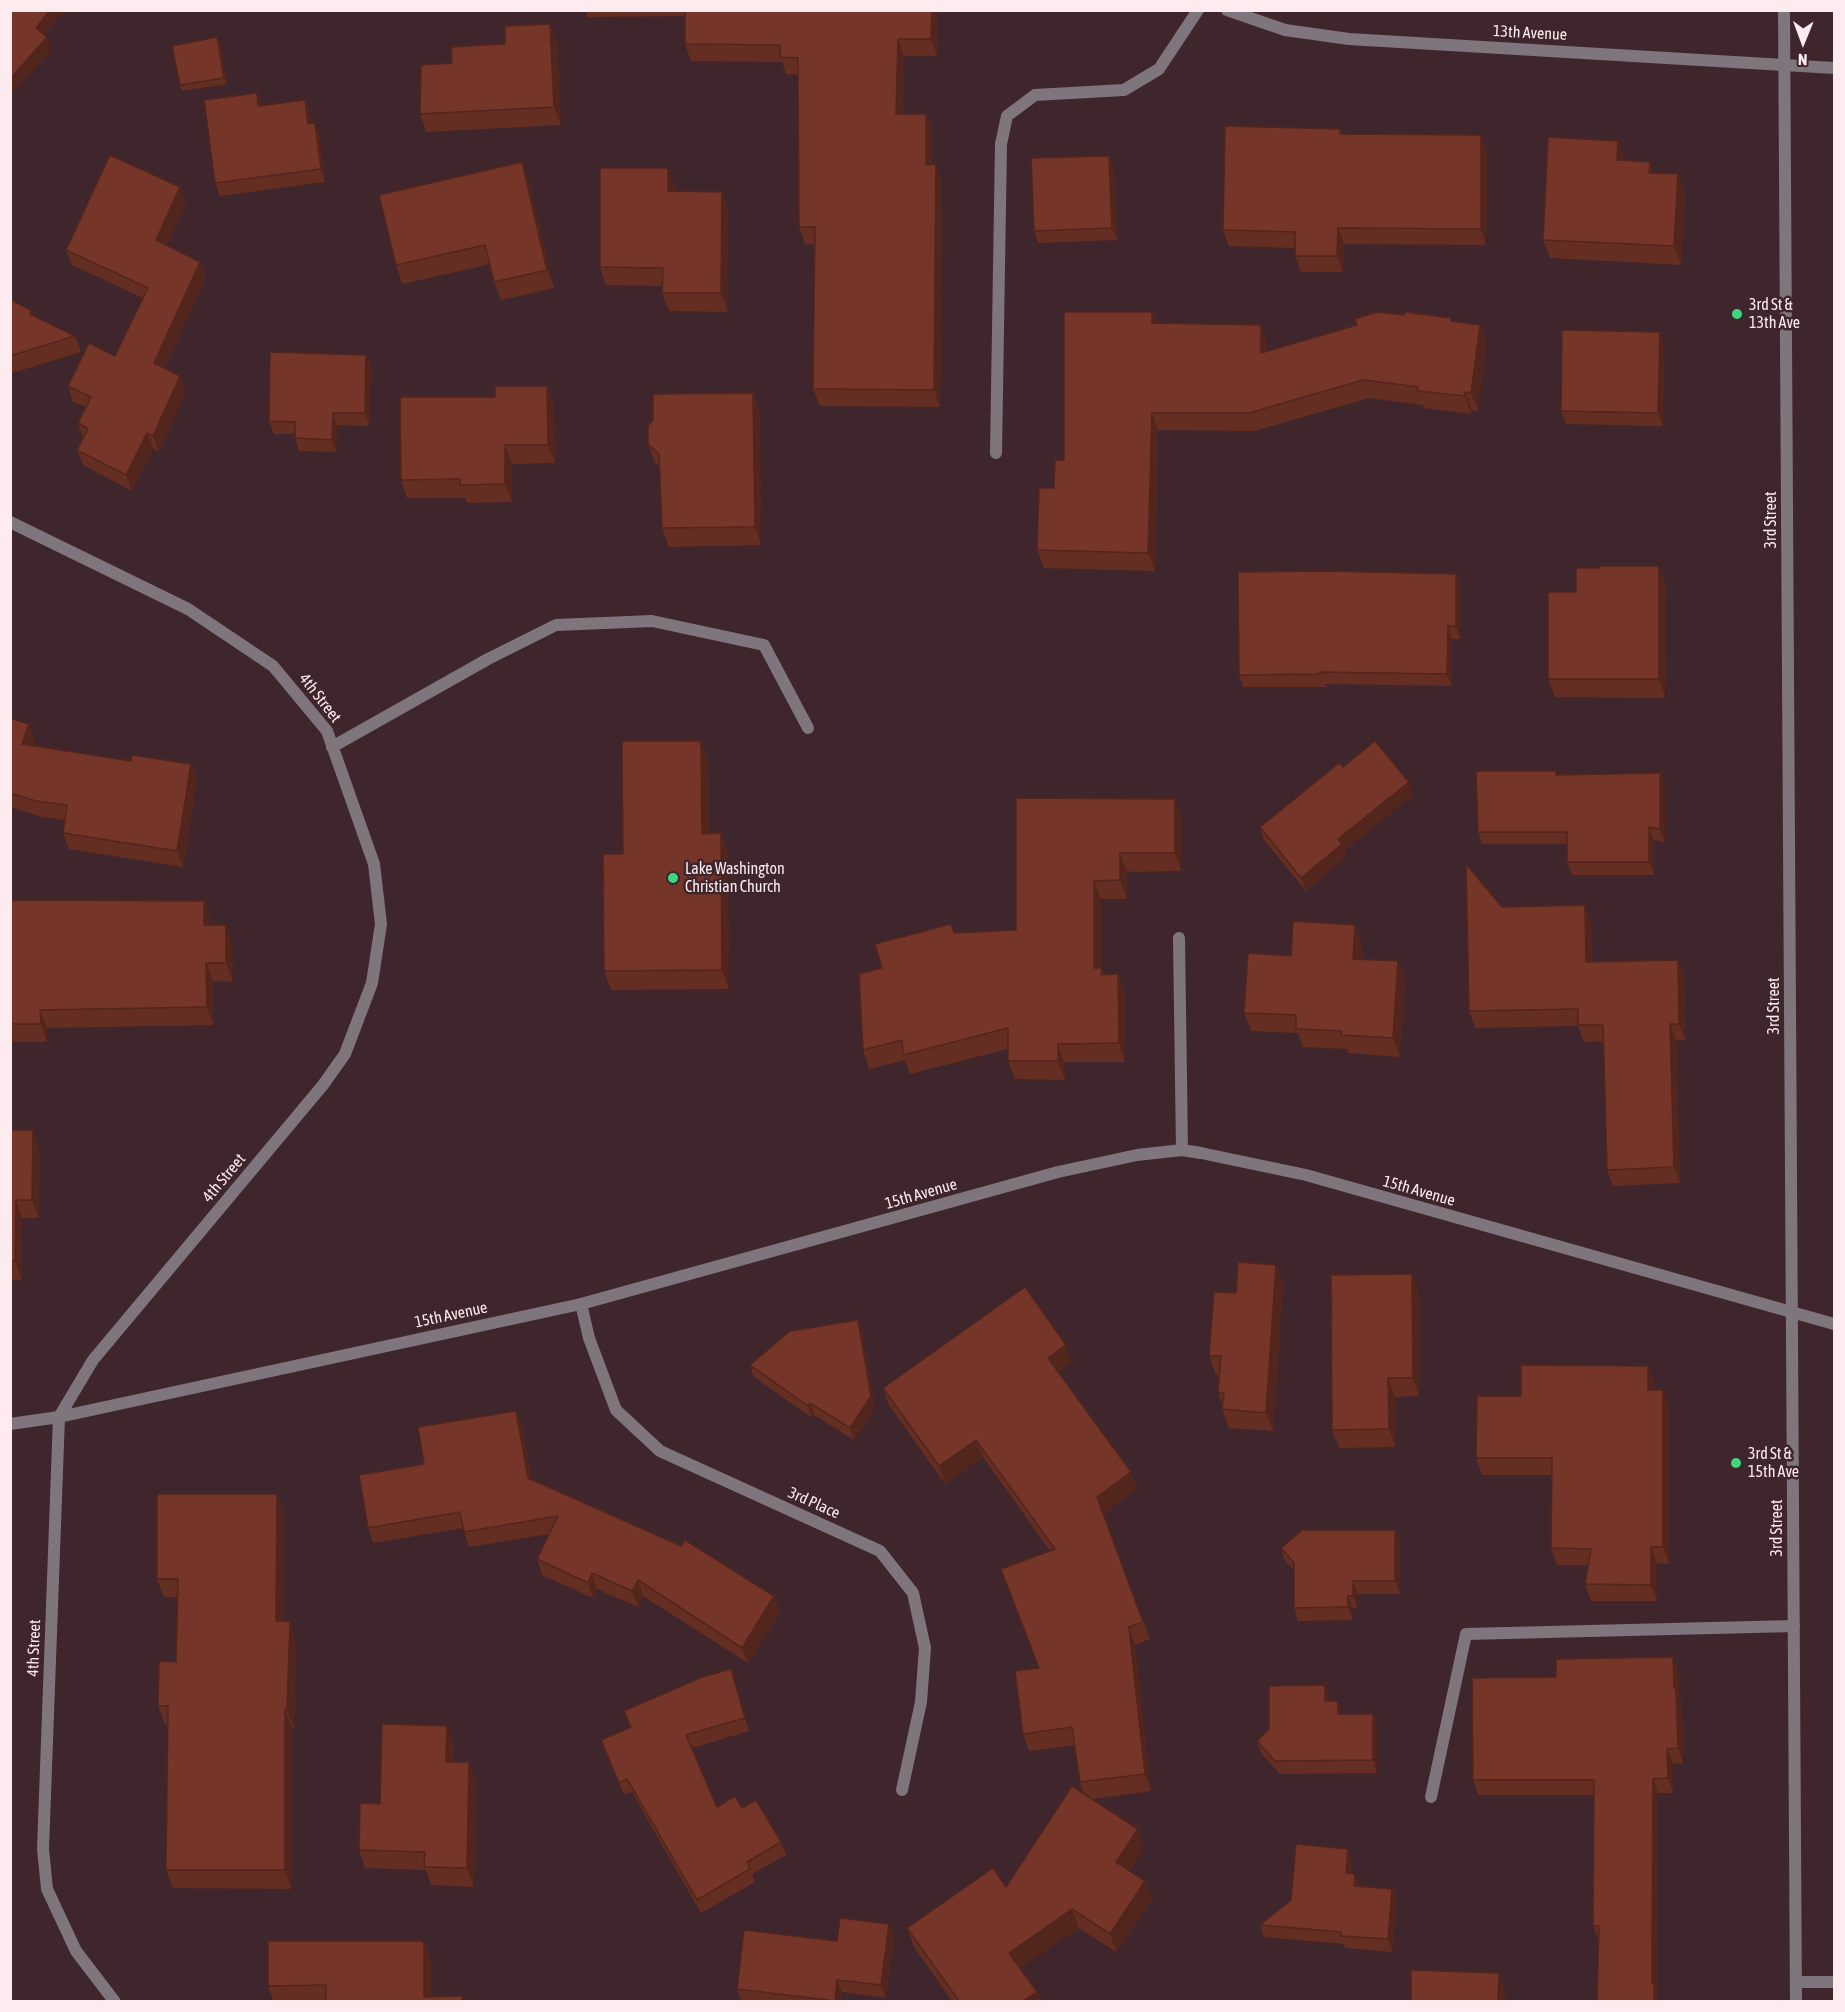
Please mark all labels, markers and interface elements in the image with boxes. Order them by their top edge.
north arrow [1773,12,1833,72]
street label: 13th Avenue [1493,21,1567,45]
text: N [1798,51,1808,69]
place label: 3rd St & 13th Ave [1749,295,1800,333]
marker: 3rd St & 13th Ave [1730,307,1744,321]
street label: 3rd Street [1761,491,1781,549]
street label: 4th Street [295,670,345,726]
place label: Lake Washington Christian Church [685,859,785,897]
marker: Lake Washington Christian Church [666,871,680,885]
street label: 3rd Street [1764,977,1784,1035]
street label: 4th Street [198,1150,250,1206]
street label: 15th Avenue [1381,1172,1457,1210]
street label: 15th Avenue [883,1175,959,1213]
street label: 15th Avenue [413,1298,489,1332]
place label: 3rd St & 15th Ave [1748,1444,1799,1482]
marker: 3rd St & 15th Ave [1729,1456,1743,1470]
street label: 3rd Place [785,1483,843,1523]
street label: 3rd Street [1767,1499,1787,1557]
street label: 4th Street [23,1619,45,1677]

